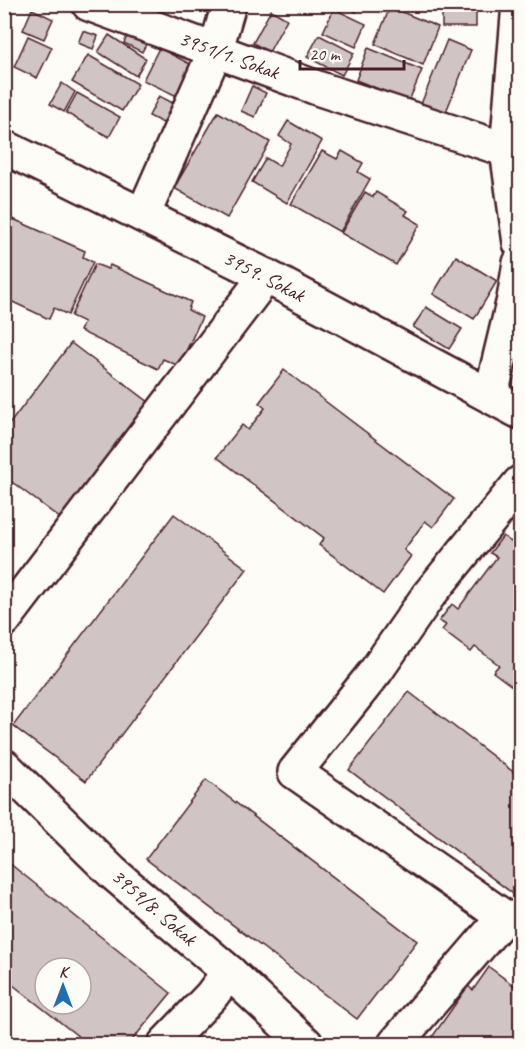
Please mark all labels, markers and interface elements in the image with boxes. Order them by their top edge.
street label: 3951/1. Sokak [175,25,284,86]
scale bar [300,33,404,71]
text: 20 m [309,43,342,65]
street label: 3959. Sokak [219,244,310,308]
street label: 3959/8. Sokak [106,863,203,952]
north arrow [33,956,93,1016]
text: K [59,962,71,982]

